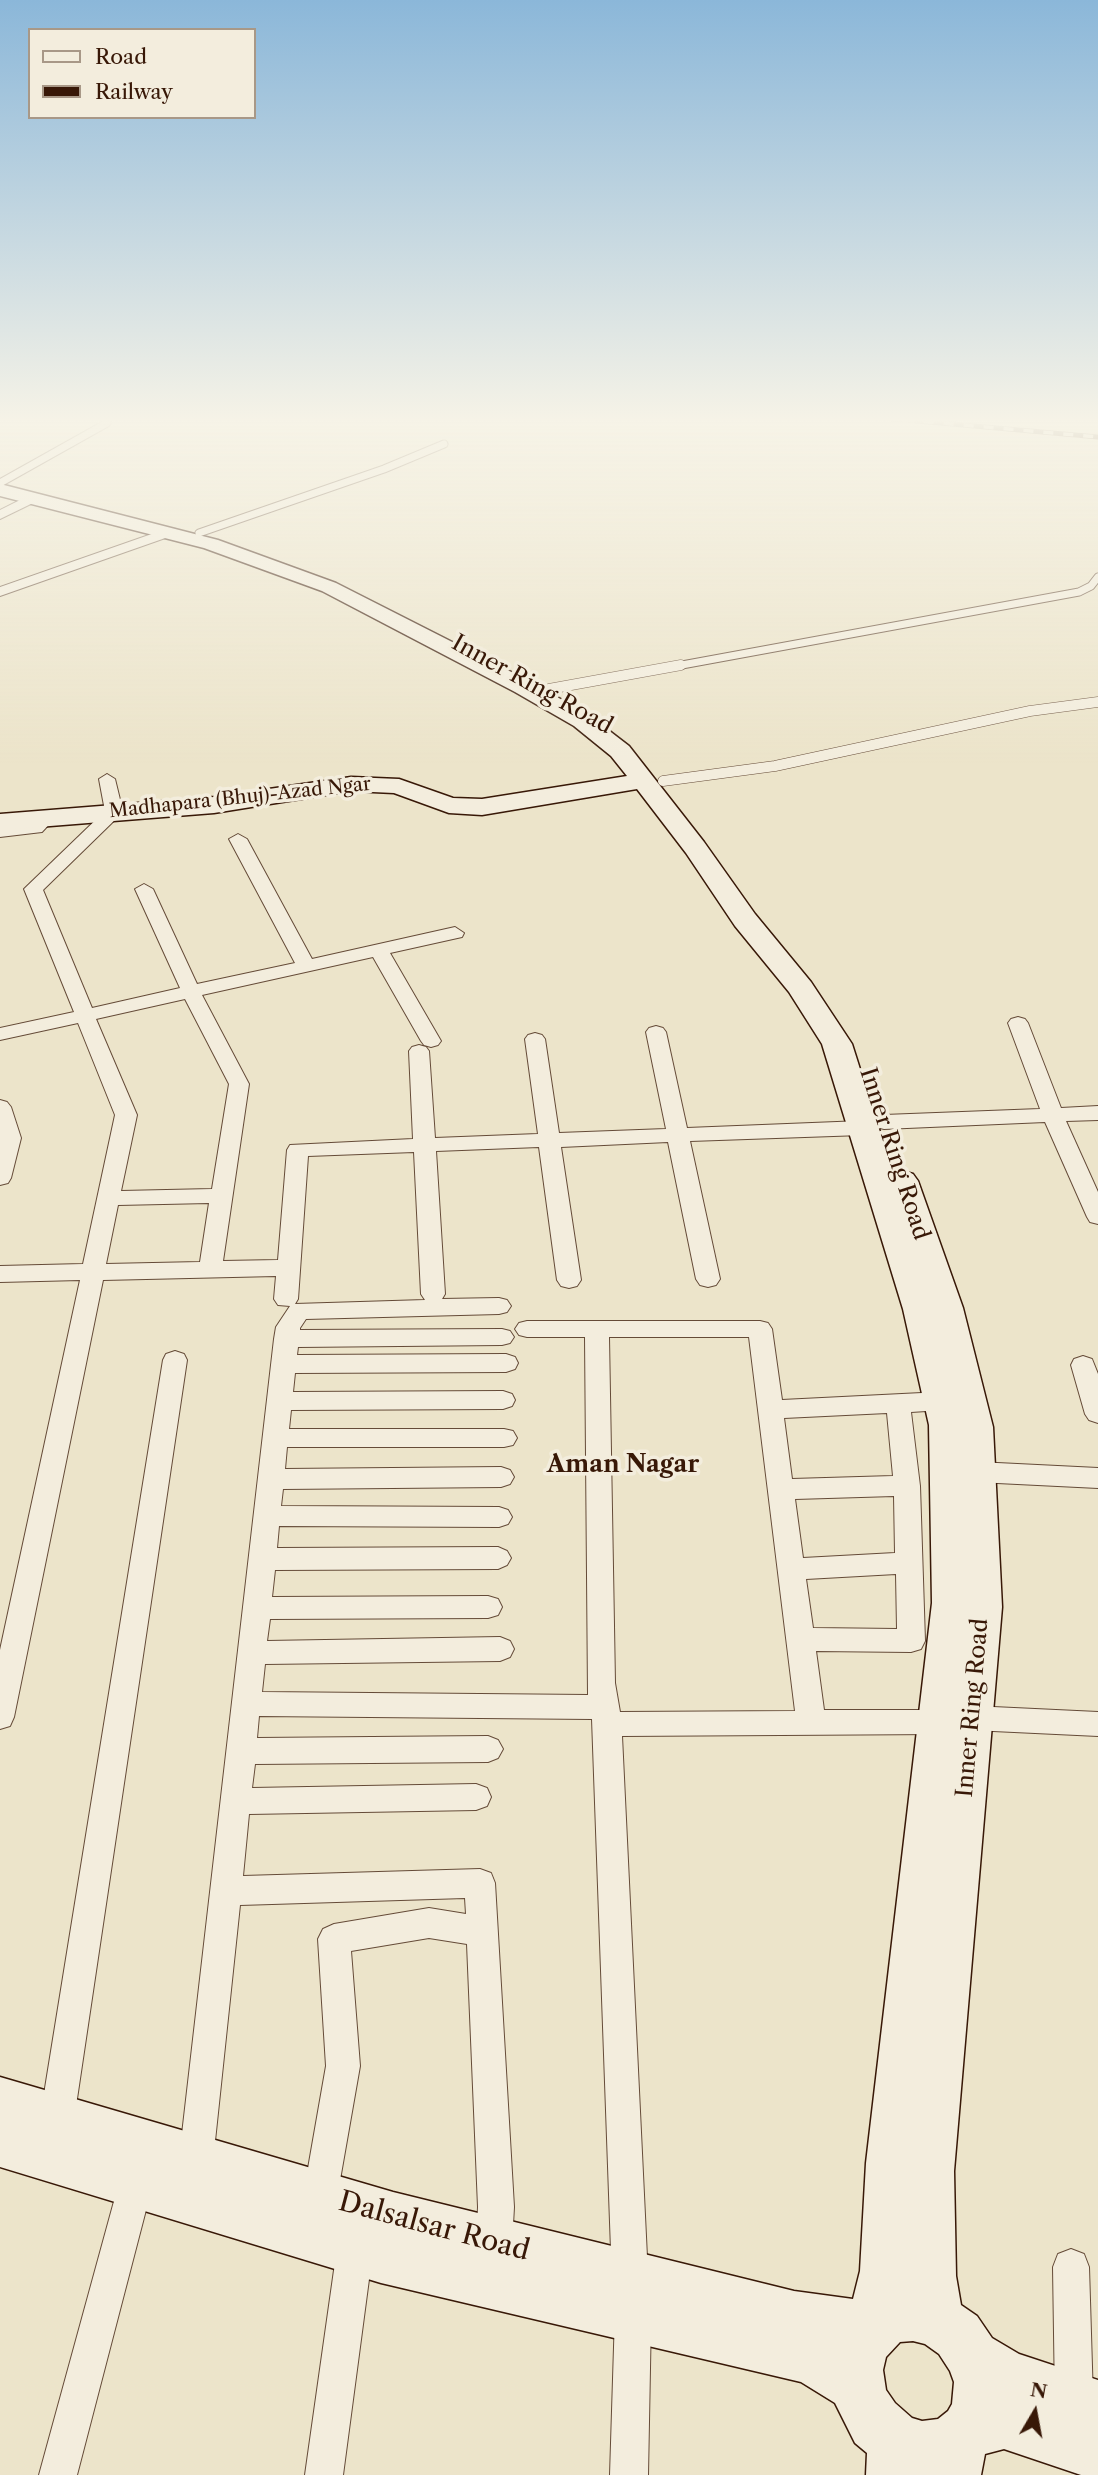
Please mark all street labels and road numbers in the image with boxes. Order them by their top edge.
street label: Inner Ring Road [447,629,617,741]
street label: Madhapara (Bhuj)-Azad Ngar [108,773,372,823]
street label: Inner Ring Road [853,1064,935,1244]
street label: Inner Ring Road [951,1617,995,1799]
street label: Dalsalsar Road [335,2185,533,2269]

